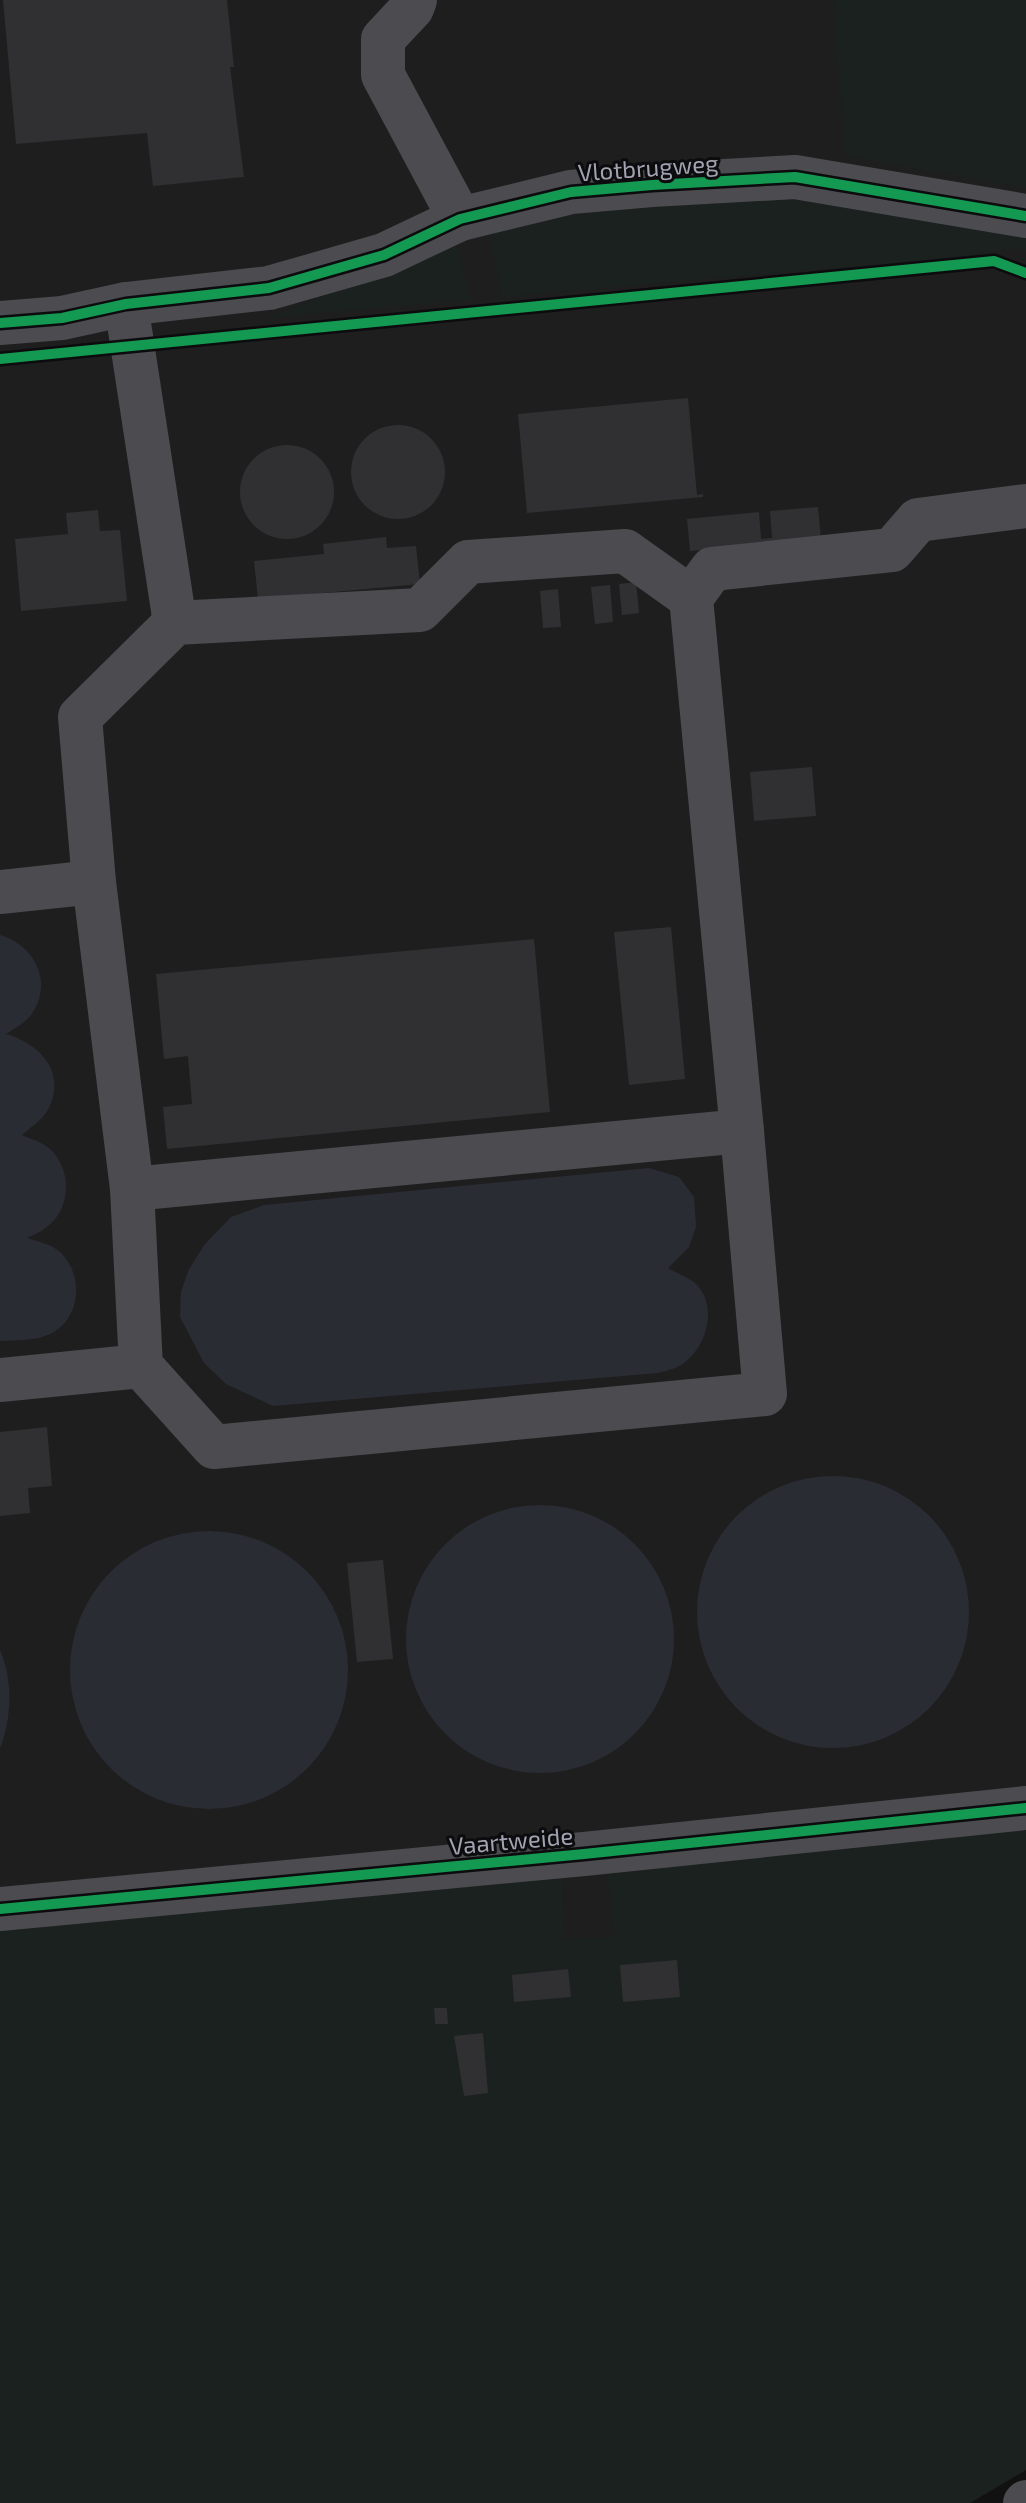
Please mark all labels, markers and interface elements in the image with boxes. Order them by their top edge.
street label: Vlotbrugweg [577,148,719,186]
street label: Vaartweide [448,1820,574,1860]

